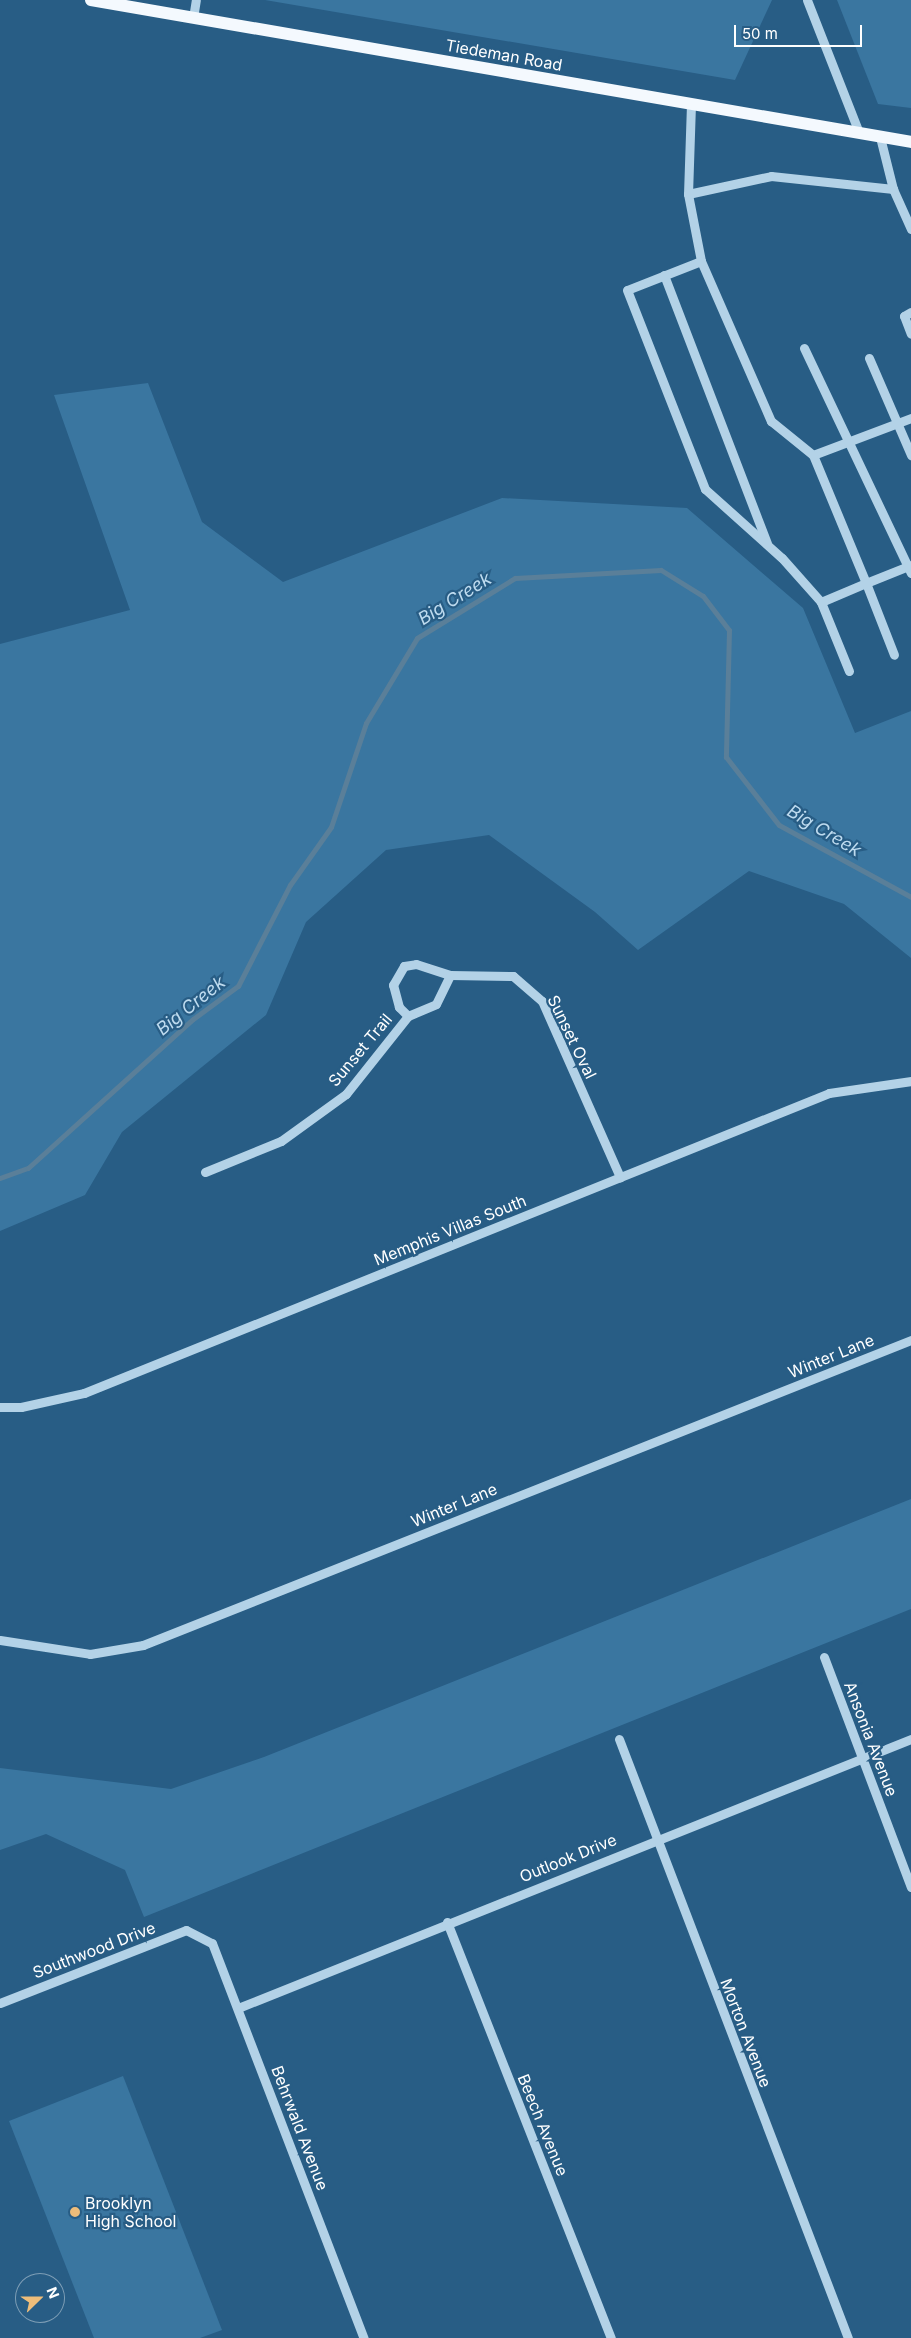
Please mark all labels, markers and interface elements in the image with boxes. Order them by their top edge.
scale bar [736,15,864,47]
text: 50 m [742,24,778,43]
street label: Tiedeman Road [444,35,564,75]
water label: Big Creek [414,568,496,630]
water label: Big Creek [783,801,865,861]
water label: Big Creek [152,972,230,1040]
street label: Sunset Oval [543,992,601,1082]
street label: Sunset Trail [324,1010,396,1090]
street label: Memphis Villas South [371,1191,529,1269]
street label: Winter Lane [785,1330,877,1382]
street label: Winter Lane [408,1479,500,1531]
street label: Ansonia Avenue [840,1679,902,1799]
street label: Outlook Drive [517,1830,619,1886]
street label: Southwood Drive [30,1918,158,1982]
street label: Morton Avenue [716,1976,776,2090]
street label: Behrwald Avenue [267,2063,333,2193]
street label: Beech Avenue [514,2071,572,2179]
place label: Brooklyn High School [85,2193,176,2231]
marker: Brooklyn High School [69,2206,81,2218]
north arrow [15,2273,65,2323]
text: N [44,2284,63,2301]

